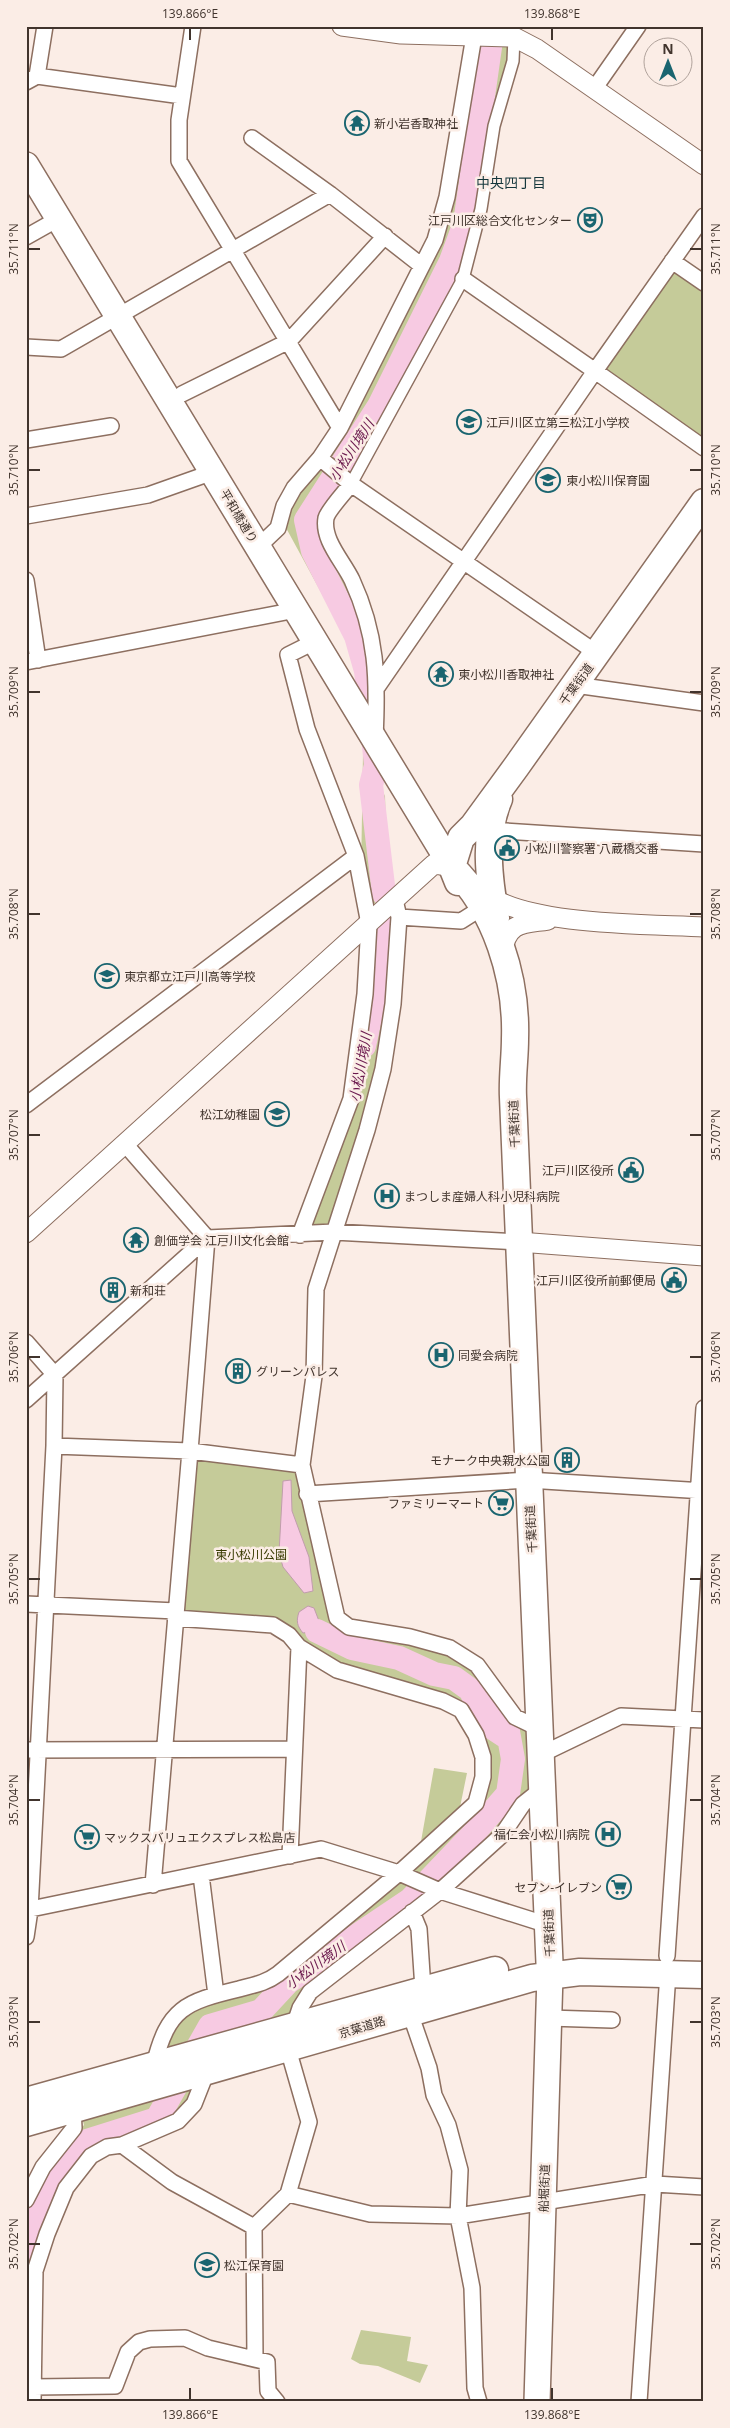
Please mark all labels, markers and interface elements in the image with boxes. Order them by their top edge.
text: 139.866°E [162,5,218,22]
text: 139.868°E [524,5,580,22]
north arrow [642,38,692,88]
text: N [662,39,674,58]
temple icon: 新小岩香取神社 [344,110,370,136]
place label: 新小岩香取神社 [374,115,458,132]
district label: 中央四丁目 [476,173,546,192]
theatre icon: 江戸川区総合文化センター [577,207,603,233]
place label: 江戸川区総合文化センター [428,212,572,229]
text: 35.711°N [5,223,22,275]
text: 35.711°N [707,223,724,275]
school or university icon: 江戸川区立第三松江小学校 [456,409,482,435]
water label: 小松川境川 [324,414,379,485]
place label: 江戸川区立第三松江小学校 [486,414,630,431]
text: 35.710°N [5,444,22,496]
text: 35.710°N [707,444,724,496]
school or university icon: 東小松川保育園 [535,467,561,493]
place label: 東小松川保育園 [566,472,650,489]
street label: 平和橋通り [216,486,262,546]
street label: 千葉街道 [555,660,597,708]
temple icon: 東小松川香取神社 [428,661,454,687]
text: 35.709°N [5,666,22,718]
place label: 東小松川香取神社 [458,666,554,683]
text: 35.709°N [707,666,724,718]
public building icon: 小松川警察署 八蔵橋交番 [494,835,520,861]
place label: 小松川警察署 八蔵橋交番 [524,840,659,857]
text: 35.708°N [5,888,22,940]
text: 35.708°N [707,888,724,940]
school or university icon: 東京都立江戸川高等学校 [94,963,120,989]
place label: 東京都立江戸川高等学校 [124,968,256,985]
water label: 小松川境川 [345,1029,376,1103]
street label: 千葉街道 [505,1100,523,1148]
school or university icon: 松江幼稚園 [264,1101,290,1127]
place label: 松江幼稚園 [200,1106,260,1123]
text: 35.707°N [5,1109,22,1161]
text: 35.707°N [707,1109,724,1161]
public building icon: 江戸川区役所 [618,1157,644,1183]
place label: 江戸川区役所 [542,1162,614,1179]
hospital icon: まつしま産婦人科小児科病院 [374,1183,400,1209]
place label: まつしま産婦人科小児科病院 [404,1188,560,1205]
temple icon: 創価学会 江戸川文化会館 [123,1227,149,1253]
place label: 創価学会 江戸川文化会館 [154,1232,289,1249]
public building icon: 江戸川区役所前郵便局 [661,1267,687,1293]
place label: 江戸川区役所前郵便局 [536,1272,656,1289]
building icon: 新和荘 [100,1277,126,1303]
place label: 新和荘 [130,1282,166,1299]
text: 35.706°N [5,1331,22,1383]
text: 35.706°N [707,1331,724,1383]
hospital icon: 同愛会病院 [428,1342,454,1368]
place label: 同愛会病院 [458,1347,518,1364]
building icon: グリーンパレス [225,1358,251,1384]
place label: グリーンパレス [256,1363,339,1380]
building icon: モナーク中央親水公園 [554,1447,580,1473]
place label: モナーク中央親水公園 [430,1452,550,1469]
supermarket icon: ファミリーマート [488,1490,514,1516]
place label: ファミリーマート [388,1495,484,1512]
street label: 千葉街道 [521,1505,541,1553]
park label: 東小松川公園 [215,1546,287,1563]
text: 35.705°N [5,1553,22,1605]
text: 35.705°N [707,1553,724,1605]
text: 35.704°N [5,1774,22,1826]
text: 35.704°N [707,1774,724,1826]
hospital icon: 福仁会小松川病院 [595,1821,621,1847]
supermarket icon: マックスバリュエクスプレス松島店 [74,1824,100,1850]
place label: 福仁会小松川病院 [494,1826,590,1843]
place label: マックスバリュエクスプレス松島店 [104,1829,295,1846]
supermarket icon: セブン-イレブン [606,1874,632,1900]
place label: セブン-イレブン [514,1879,602,1896]
street label: 千葉街道 [540,1909,558,1957]
water label: 小松川境川 [281,1936,351,1993]
text: 35.703°N [5,1996,22,2048]
text: 35.703°N [707,1996,724,2048]
street label: 京葉道路 [337,2012,387,2042]
street label: 船堀街道 [535,2164,553,2212]
text: 35.702°N [5,2218,22,2270]
text: 35.702°N [707,2218,724,2270]
school or university icon: 松江保育園 [194,2252,220,2278]
place label: 松江保育園 [224,2257,284,2274]
text: 139.866°E [162,2406,218,2423]
text: 139.868°E [524,2406,580,2423]

